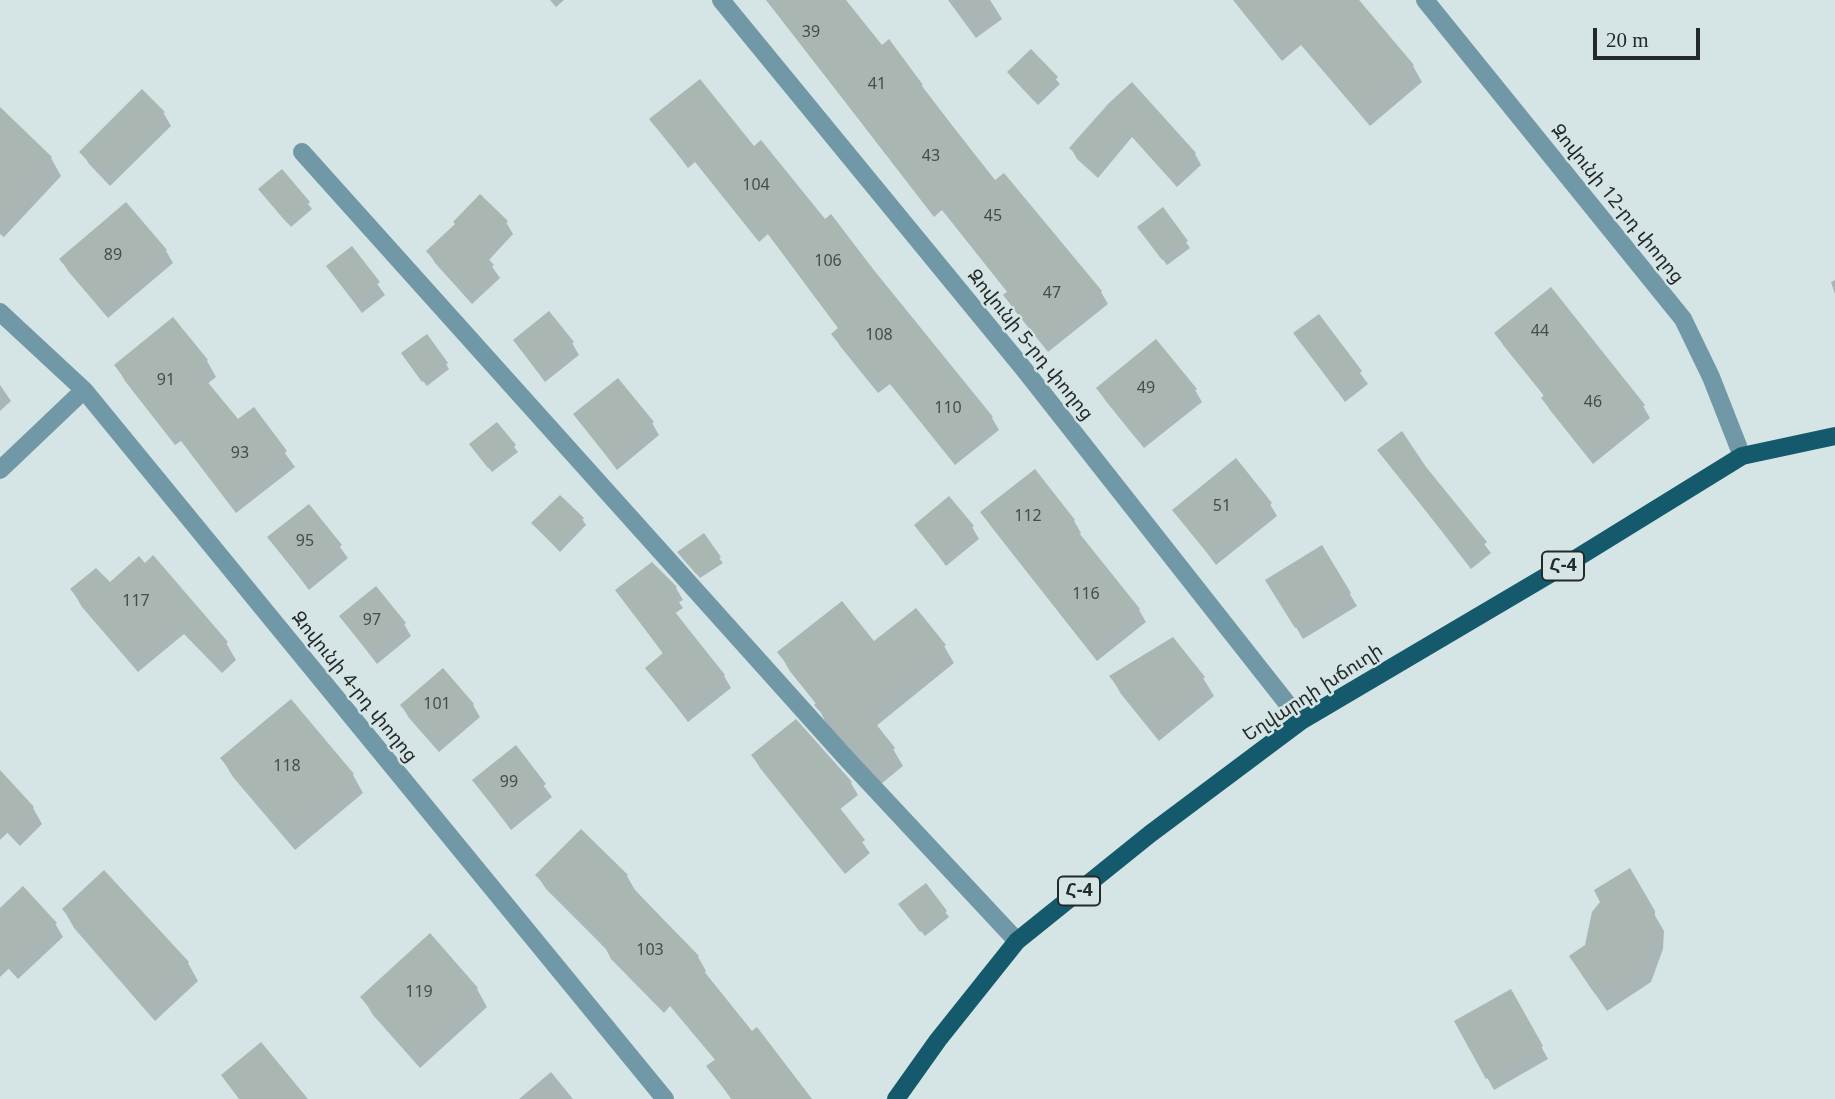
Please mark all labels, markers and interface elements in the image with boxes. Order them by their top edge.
scale bar [1597,14,1704,58]
house number: 39 [802,22,820,42]
text: 20 m [1606,28,1649,52]
house number: 41 [868,74,886,94]
street label: Զովունի 12-րդ փողոց [1546,120,1688,288]
house number: 43 [922,146,940,166]
house number: 104 [742,175,770,195]
house number: 45 [984,206,1002,226]
house number: 89 [104,245,122,265]
house number: 106 [814,251,842,271]
street label: Զովունի 5-րդ փողոց [962,265,1098,425]
house number: 47 [1043,283,1061,303]
house number: 44 [1531,321,1549,341]
house number: 108 [865,325,893,345]
house number: 91 [157,370,175,390]
house number: 49 [1137,378,1155,398]
house number: 46 [1584,392,1602,412]
house number: 110 [934,398,962,418]
house number: 93 [231,443,249,463]
house number: 51 [1213,496,1231,516]
house number: 112 [1014,506,1042,526]
house number: 95 [296,531,314,551]
road number: Հ-4 [1542,552,1584,580]
house number: 116 [1072,584,1100,604]
house number: 117 [122,591,150,611]
street label: Զովունի 4-րդ փողոց [286,607,422,767]
house number: 97 [363,610,381,630]
street label: Եղվարդի խճուղի [1239,639,1387,747]
house number: 101 [423,694,451,714]
house number: 118 [273,756,301,776]
house number: 99 [500,772,518,792]
road number: Հ-4 [1058,876,1100,906]
house number: 103 [636,940,664,960]
house number: 119 [405,982,433,1002]

